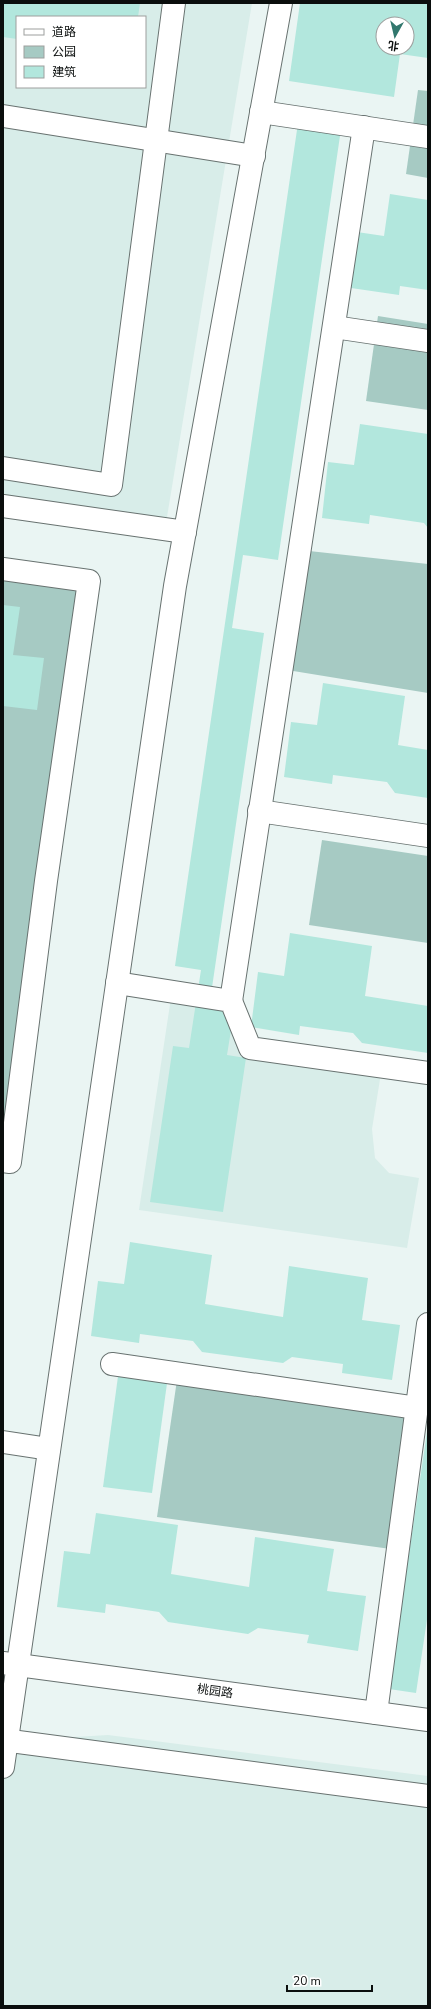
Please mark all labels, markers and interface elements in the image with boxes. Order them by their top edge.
legend [16,16,146,88]
north arrow [375,16,415,56]
text: 道路 [52,24,76,40]
text: 北 [387,37,400,54]
text: 公园 [52,44,76,60]
text: 建筑 [52,64,76,80]
street label: 桃园路 [196,1681,234,1701]
scale bar [287,1967,372,1993]
text: 20 m [293,1973,321,1989]

